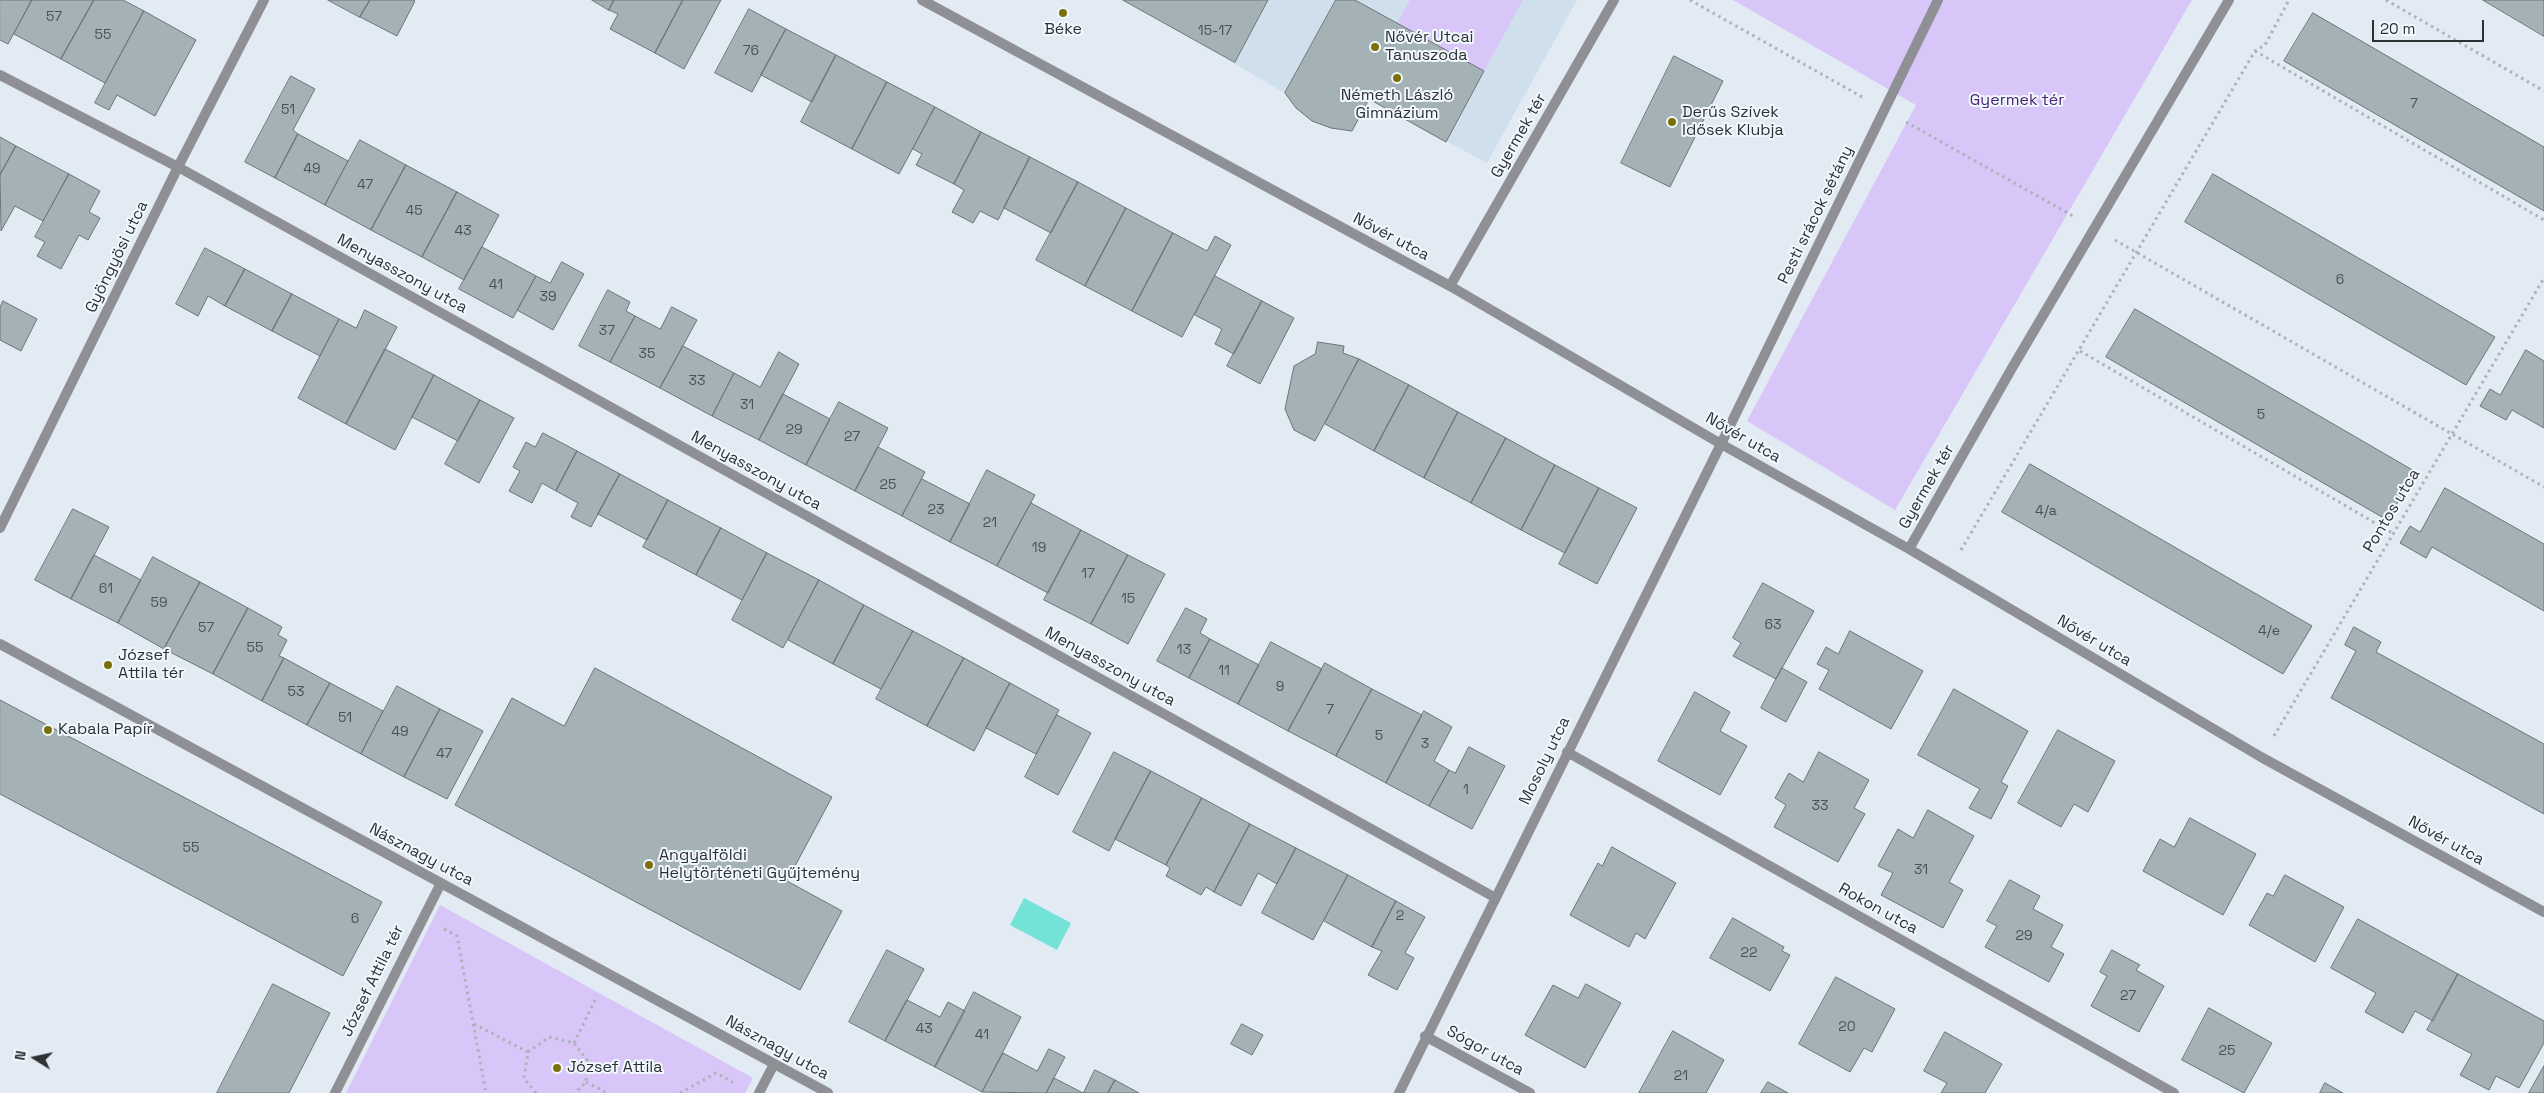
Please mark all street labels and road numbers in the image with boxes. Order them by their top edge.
street label: Gyermek tér [1487,90,1551,182]
street label: Pesti srácok sétány [1774,143,1858,287]
street label: Gyöngyösi utca [82,198,152,316]
street label: Nővér utca [1350,209,1432,265]
street label: Menyasszony utca [334,230,470,318]
street label: Nővér utca [1702,409,1784,467]
street label: Menyasszony utca [688,427,824,515]
street label: Gyermek tér [1895,441,1959,533]
street label: Pontos utca [2360,466,2424,556]
street label: Nővér utca [2053,611,2135,671]
street label: Menyasszony utca [1042,623,1178,711]
street label: Mosoly utca [1515,714,1575,808]
street label: Nővér utca [2405,812,2487,870]
street label: Násznagy utca [366,819,476,891]
street label: Rokon utca [1835,879,1921,939]
street label: József Attila tér [338,922,408,1040]
street label: Násznagy utca [722,1012,832,1084]
street label: Sógor utca [1443,1022,1527,1080]

